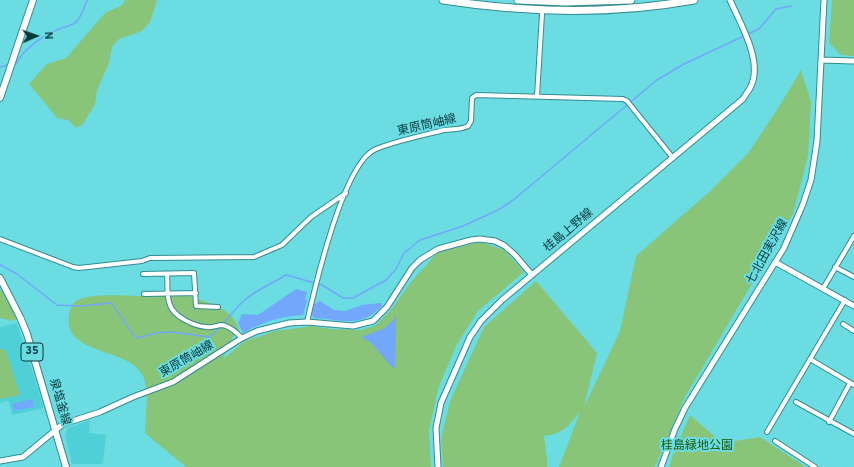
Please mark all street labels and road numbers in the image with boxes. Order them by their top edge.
street label: 東原筒岫線 [396,112,458,140]
street label: 桂島上野線 [541,206,597,256]
street label: 七北田実沢線 [744,217,792,287]
street label: 東原筒岫線 [157,339,217,381]
road number: 35 [21,343,43,361]
street label: 泉塩釜線 [45,377,73,427]

